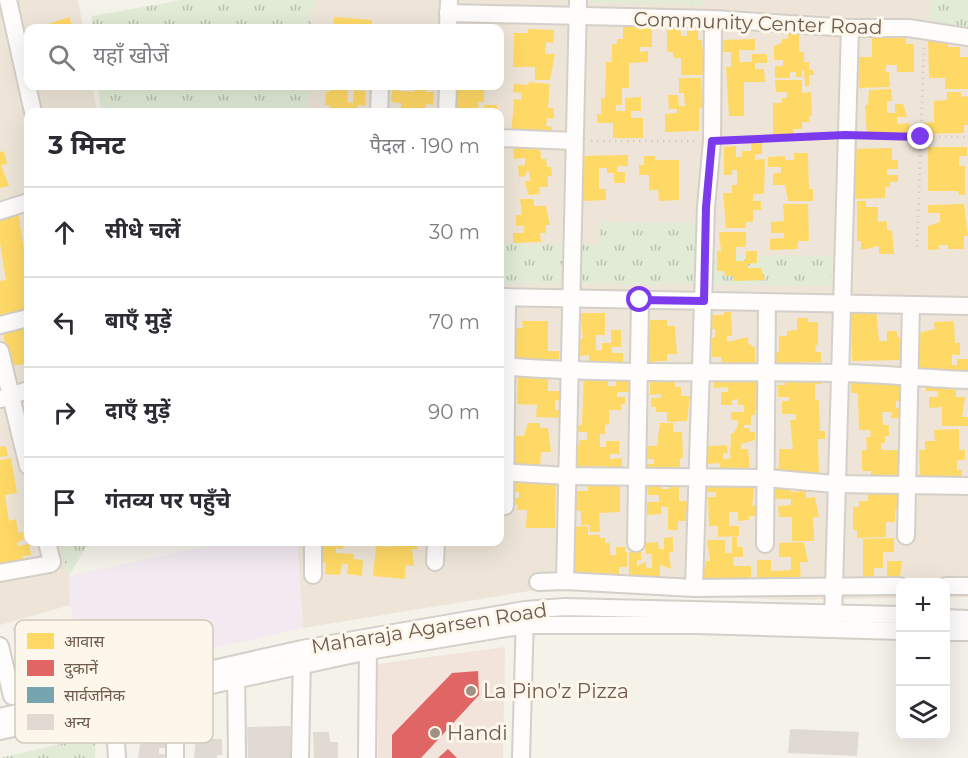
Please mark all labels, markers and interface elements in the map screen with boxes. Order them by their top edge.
street label: Community Center Road [633,7,883,39]
search box [24,24,504,90]
icon: search [45,41,78,74]
text: यहाँ खोजें [93,42,169,69]
route end [907,123,933,149]
text: 3 मिनट [48,129,125,161]
text: पैदल · 190 m [370,134,480,158]
icon: ahead [48,216,81,249]
text: सीधे चलें [105,217,181,244]
text: 30 m [429,220,480,244]
route start [626,286,652,312]
icon: left [48,306,81,339]
text: बाएँ मुड़ें [105,307,172,334]
text: 70 m [429,310,480,334]
icon: right [48,396,81,429]
text: दाएँ मुड़ें [105,397,170,424]
text: 90 m [428,400,480,424]
icon: arrive [48,486,81,519]
text: गंतव्य पर पहुँचे [105,487,231,514]
map controls [896,578,950,740]
button: + [896,578,950,632]
street label: Maharaja Agarsen Road [309,598,549,658]
legend [15,620,213,743]
text: आवास [64,632,105,651]
button: − [896,632,950,686]
text: दुकानें [64,659,99,679]
place label: La Pino'z Pizza [483,679,629,703]
marker: La Pino'z Pizza [464,684,478,698]
text: सार्वजनिक [64,686,126,705]
button: layers [896,686,950,740]
text: अन्य [64,713,91,732]
place label: Handi [447,721,508,745]
marker: Handi [428,726,442,740]

